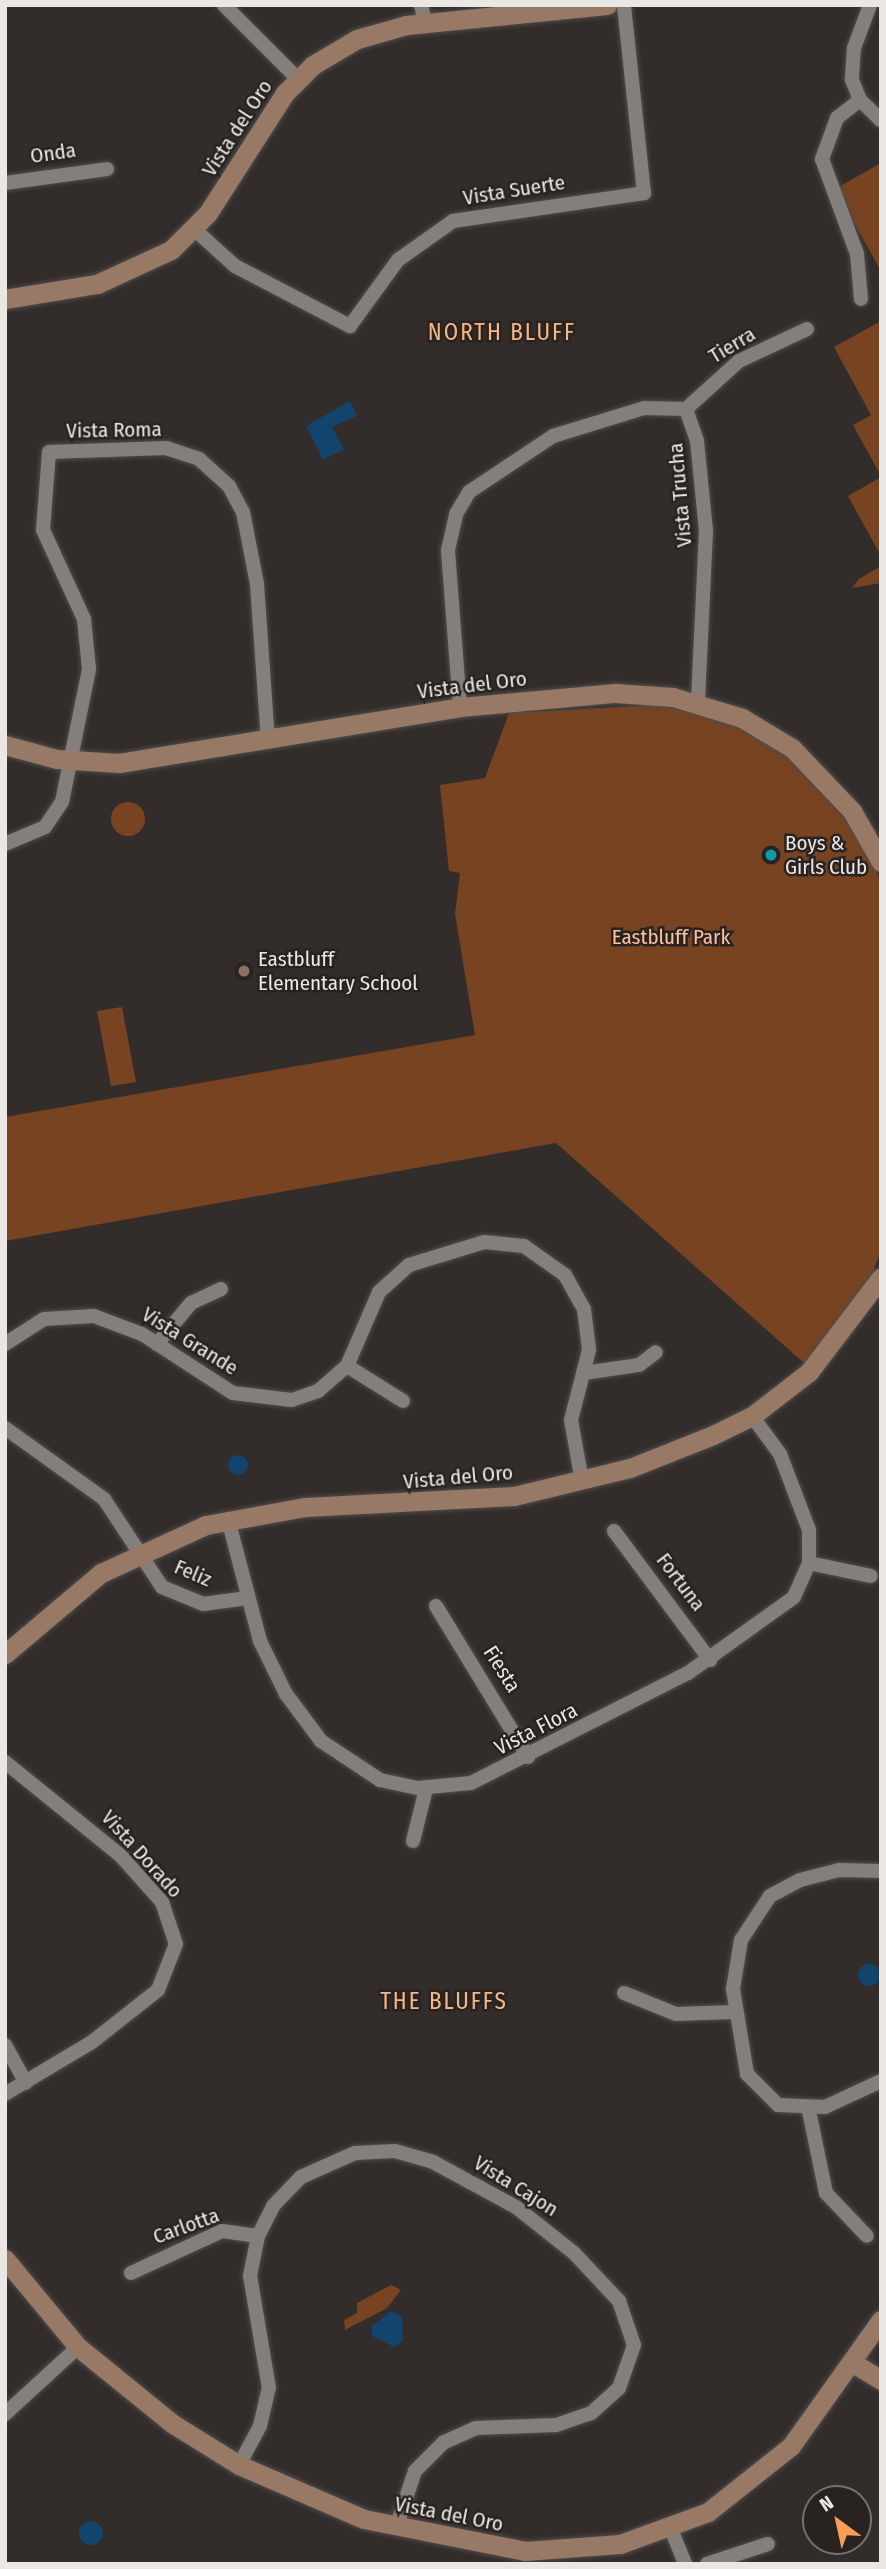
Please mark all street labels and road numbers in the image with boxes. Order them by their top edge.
street label: Vista del Oro [196,75,278,181]
street label: Onda [29,137,77,169]
street label: Vista Suerte [461,170,567,210]
street label: Tierra [704,321,760,369]
street label: Vista Roma [66,417,162,443]
street label: Vista Trucha [663,442,697,548]
street label: Vista del Oro [416,666,528,704]
street label: Vista Grande [137,1302,243,1380]
street label: Vista del Oro [402,1460,514,1494]
street label: Fortuna [651,1548,711,1616]
street label: Feliz [171,1554,215,1592]
street label: Fiesta [478,1641,526,1697]
street label: Vista Flora [490,1697,582,1761]
street label: Vista Dorado [96,1805,188,1903]
street label: Vista Cajon [469,2150,563,2222]
street label: Carlotta [150,2202,222,2250]
street label: Vista del Oro [393,2491,505,2537]

